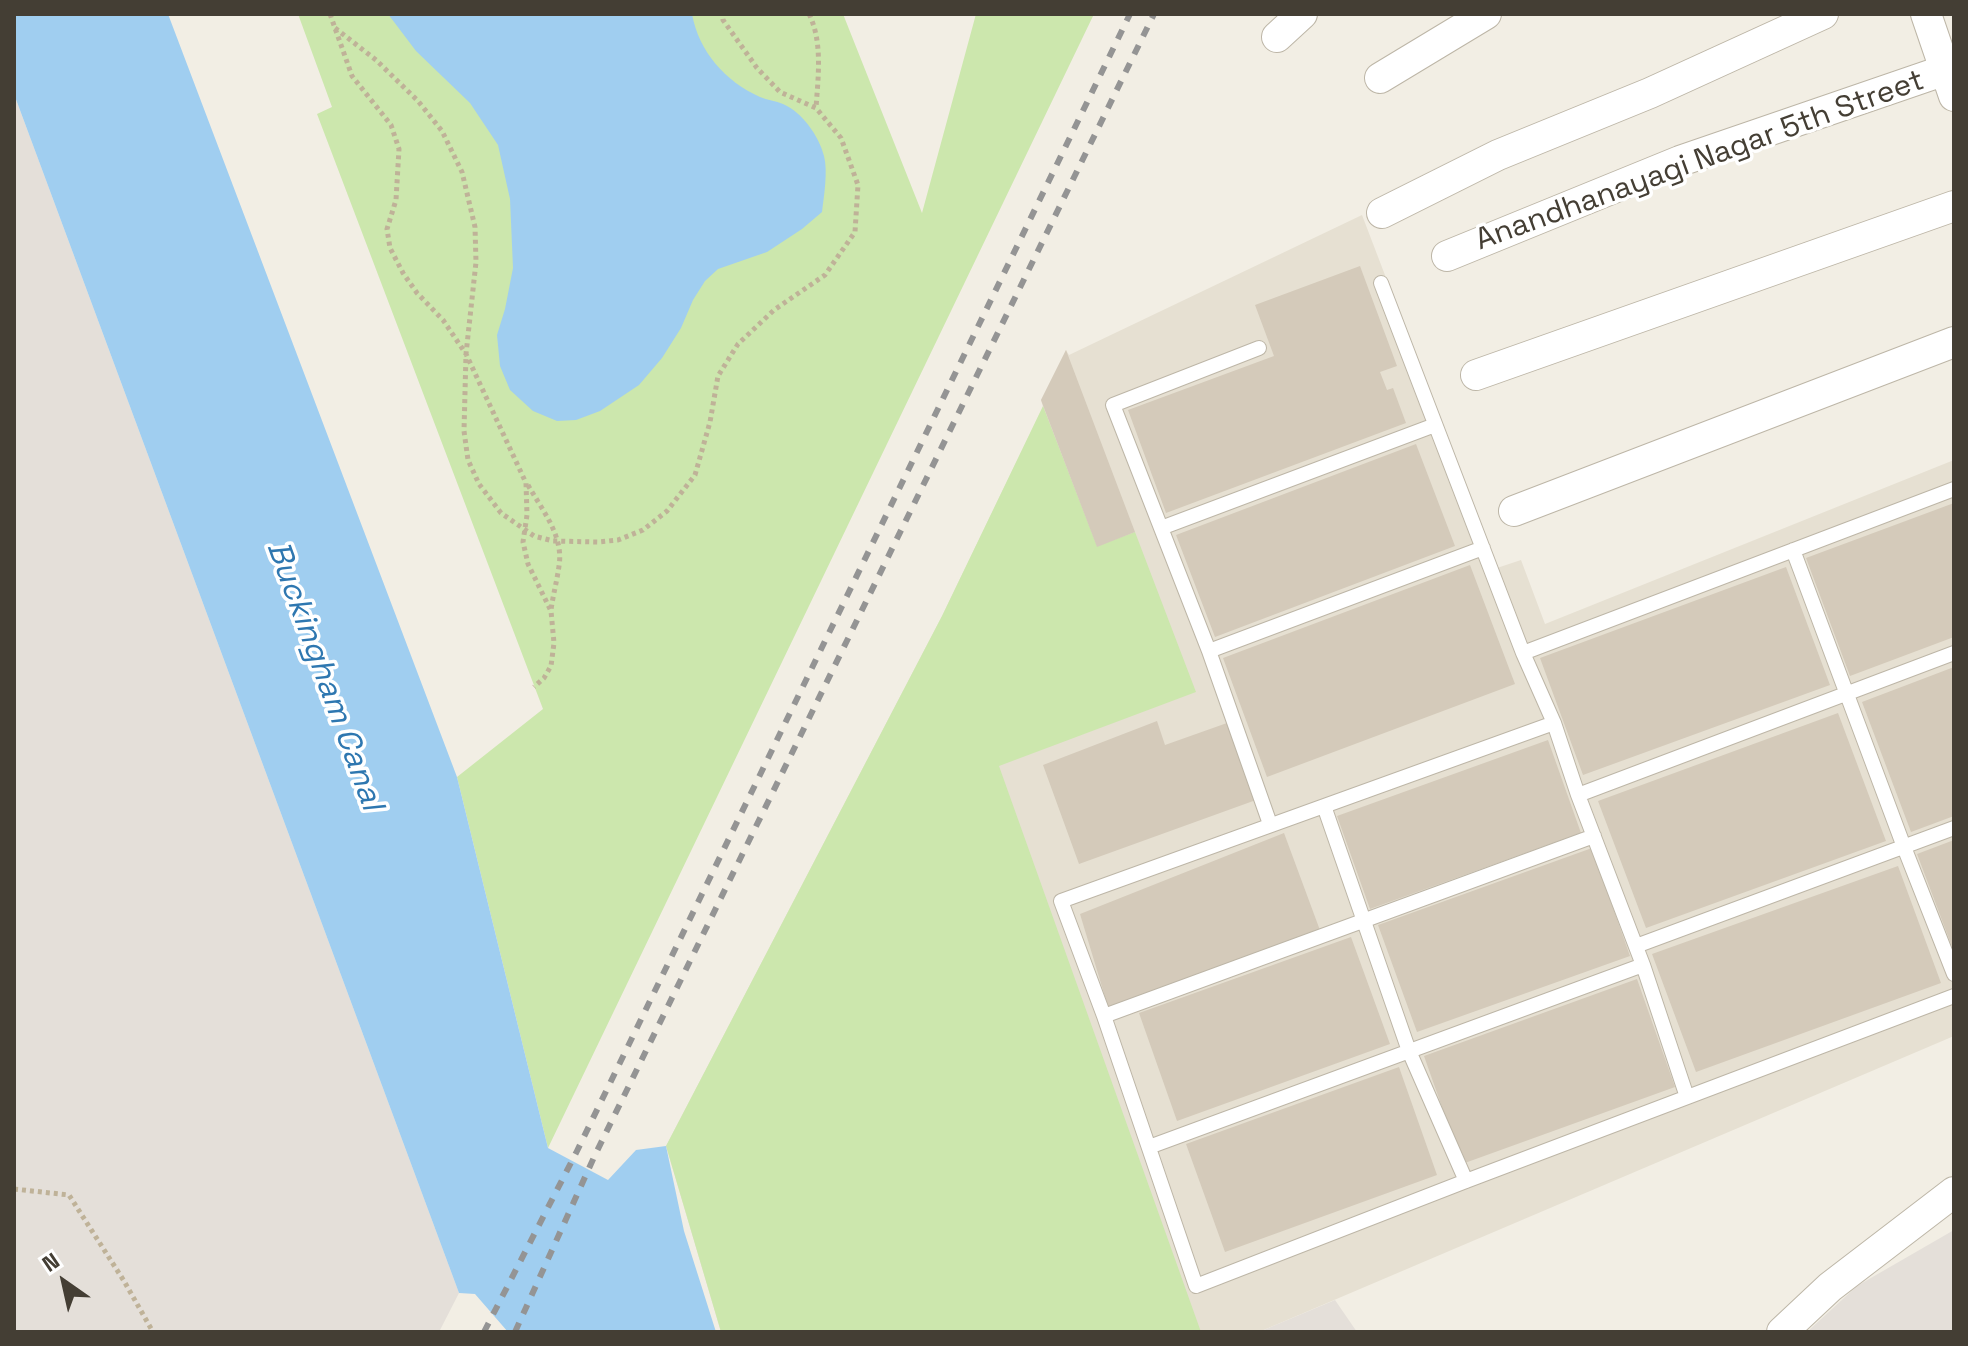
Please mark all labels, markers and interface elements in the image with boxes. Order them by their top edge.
street label: Anandhanayagi Nagar 5th Street [1471,63,1929,259]
water label: Buckingham Canal [257,536,391,816]
north arrow [24,1242,104,1322]
text: N [37,1246,65,1278]

